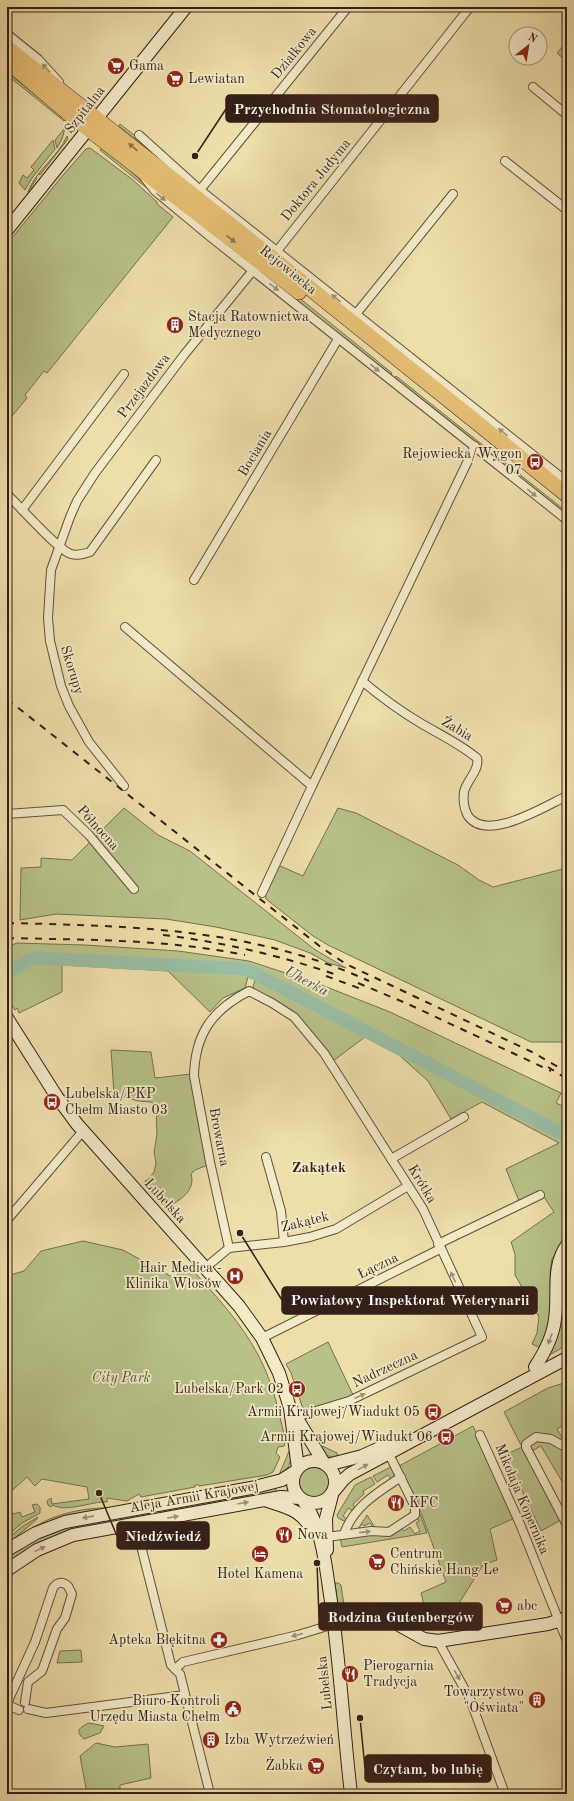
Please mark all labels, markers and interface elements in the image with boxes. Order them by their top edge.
street label: Działkowa [269,24,319,82]
north arrow [508,26,548,66]
text: N [526,32,539,46]
supermarket icon: Gama [106,56,126,76]
place label: Gama [129,59,164,73]
one-way arrow [41,63,51,73]
supermarket icon: Lewiatan [165,69,185,89]
place label: Lewiatan [188,72,245,86]
street label: Szpitalna [62,84,108,136]
callout: Przychodnia Stomatologiczna [226,95,438,122]
text: Przychodnia Stomatologiczna [234,103,431,118]
street label: Doktora Judyma [279,136,353,224]
one-way arrow [127,142,138,151]
one-way arrow [156,192,167,201]
one-way arrow [225,235,236,243]
street label: Rejowiecka [257,243,319,297]
one-way arrow [268,282,279,291]
one-way arrow [331,294,342,303]
place label: Stacja Ratownictwa Medycznego [188,310,309,340]
building icon: Stacja Ratownictwa Medycznego [165,315,185,335]
street label: Przejazdowa [115,351,173,421]
one-way arrow [370,364,381,372]
street label: Bociania [236,427,274,479]
one-way arrow [498,428,509,436]
place label: Rejowiecka/Wygon 07 [402,447,522,477]
bus stop icon: Rejowiecka/Wygon 07 [525,452,545,472]
one-way arrow [526,488,537,497]
street label: Skorupy [58,644,86,697]
street label: Żabia [439,712,477,744]
street label: Północna [75,803,122,853]
water label: Uherka [282,964,330,1000]
place label: Lubelska/PKP Chełm Miasto 03 [65,1087,168,1117]
bus stop icon: Lubelska/PKP Chełm Miasto 03 [42,1092,62,1112]
street label: Browarna [206,1106,232,1168]
district label: Zakątek [292,1161,347,1176]
street label: Krótka [405,1162,439,1206]
street label: Lubelska [142,1176,188,1226]
street label: Zakątek [280,1209,330,1235]
street label: Łączna [355,1250,401,1282]
place label: Hair Medica - Klinika Włosów [125,1261,222,1291]
hospital icon: Hair Medica - Klinika Włosów [225,1266,245,1286]
one-way arrow [450,1271,456,1282]
callout: Powiatowy Inspektorat Weterynarii [282,1287,537,1314]
text: Powiatowy Inspektorat Weterynarii [290,1294,530,1309]
one-way arrow [547,1333,553,1345]
street label: Nadrzeczna [350,1348,420,1390]
park label: City Park [92,1371,150,1386]
bus stop icon: Lubelska/Park 02 [287,1379,307,1399]
place label: Lubelska/Park 02 [174,1382,284,1396]
one-way arrow [354,1393,365,1399]
bus stop icon: Armii Krajowej/Wiadukt 05 [423,1402,443,1422]
place label: Armii Krajowej/Wiadukt 05 [247,1405,420,1419]
bus stop icon: Armii Krajowej/Wiadukt 06 [436,1427,456,1447]
place label: Armii Krajowej/Wiadukt 06 [260,1430,433,1444]
street label: Mikołaja Kopernika [492,1442,552,1556]
one-way arrow [358,1464,369,1471]
street label: Aleja Armii Krajowej [128,1479,260,1515]
restaurant icon: KFC [386,1493,406,1513]
place label: KFC [409,1496,438,1510]
one-way arrow [237,1500,249,1506]
one-way arrow [82,1514,94,1520]
one-way arrow [167,1514,179,1520]
callout: Niedźwiedź [117,1522,209,1549]
restaurant icon: Nova [274,1525,294,1545]
place label: Nova [297,1528,328,1542]
one-way arrow [359,1529,371,1535]
text: Niedźwiedź [125,1530,201,1545]
hotel icon: Hotel Kamena [250,1544,270,1564]
one-way arrow [34,1546,46,1552]
place label: Centrum Chińskie Hang Le [390,1547,499,1577]
supermarket icon: Centrum Chińskie Hang Le [367,1552,387,1572]
place label: Hotel Kamena [217,1567,303,1581]
supermarket icon: abc [494,1596,514,1616]
place label: abc [517,1599,537,1613]
callout: Rodzina Gutenbergów [319,1603,482,1630]
text: Rodzina Gutenbergów [328,1611,475,1626]
pharmacy icon: Apteka Błękitna [209,1630,229,1650]
one-way arrow [291,1632,303,1638]
place label: Apteka Błękitna [108,1633,206,1647]
street label: Lubelska [315,1655,335,1711]
place label: Pierogarnia Tradycja [363,1659,434,1689]
restaurant icon: Pierogarnia Tradycja [340,1664,360,1684]
one-way arrow [454,1669,461,1681]
place label: Towarzystwo "Oświata" [443,1685,524,1715]
building icon: Towarzystwo "Oświata" [527,1690,547,1710]
place label: Biuro Kontroli Urzędu Miasta Chełm [89,1694,220,1724]
public building icon: Biuro Kontroli Urzędu Miasta Chełm [223,1699,243,1719]
building icon: Izba Wytrzeźwień [201,1730,221,1750]
place label: Izba Wytrzeźwień [224,1733,335,1747]
callout: Czytam, bo lubię [365,1755,491,1782]
place label: Żabka [266,1756,303,1773]
supermarket icon: Żabka [306,1756,326,1776]
text: Czytam, bo lubię [373,1763,483,1778]

